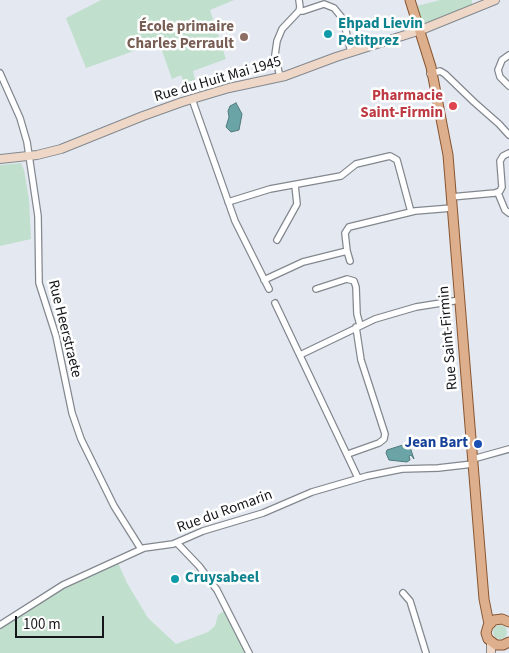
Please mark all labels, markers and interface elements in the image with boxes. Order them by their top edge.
place label: Ehpad Lievin Petitprez [338,16,423,51]
place label: École primaire Charles Perrault [127,19,234,54]
marker: Ehpad Lievin Petitprez [322,28,334,40]
marker: École primaire Charles Perrault [238,31,250,43]
street label: Rue du Huit Mai 1945 [152,53,284,107]
place label: Pharmacie Saint-Firmin [360,88,443,123]
marker: Pharmacie Saint-Firmin [447,100,459,112]
street label: Rue Heerstraete [43,278,85,380]
street label: Rue Saint-Firmin [435,285,463,391]
place label: Jean Bart [405,435,468,453]
marker: Jean Bart [472,438,484,450]
street label: Rue du Romarin [175,486,275,538]
place label: Cruysabeel [185,570,259,588]
marker: Cruysabeel [169,573,181,585]
scale bar [18,606,106,638]
text: 100 m [23,614,61,635]

